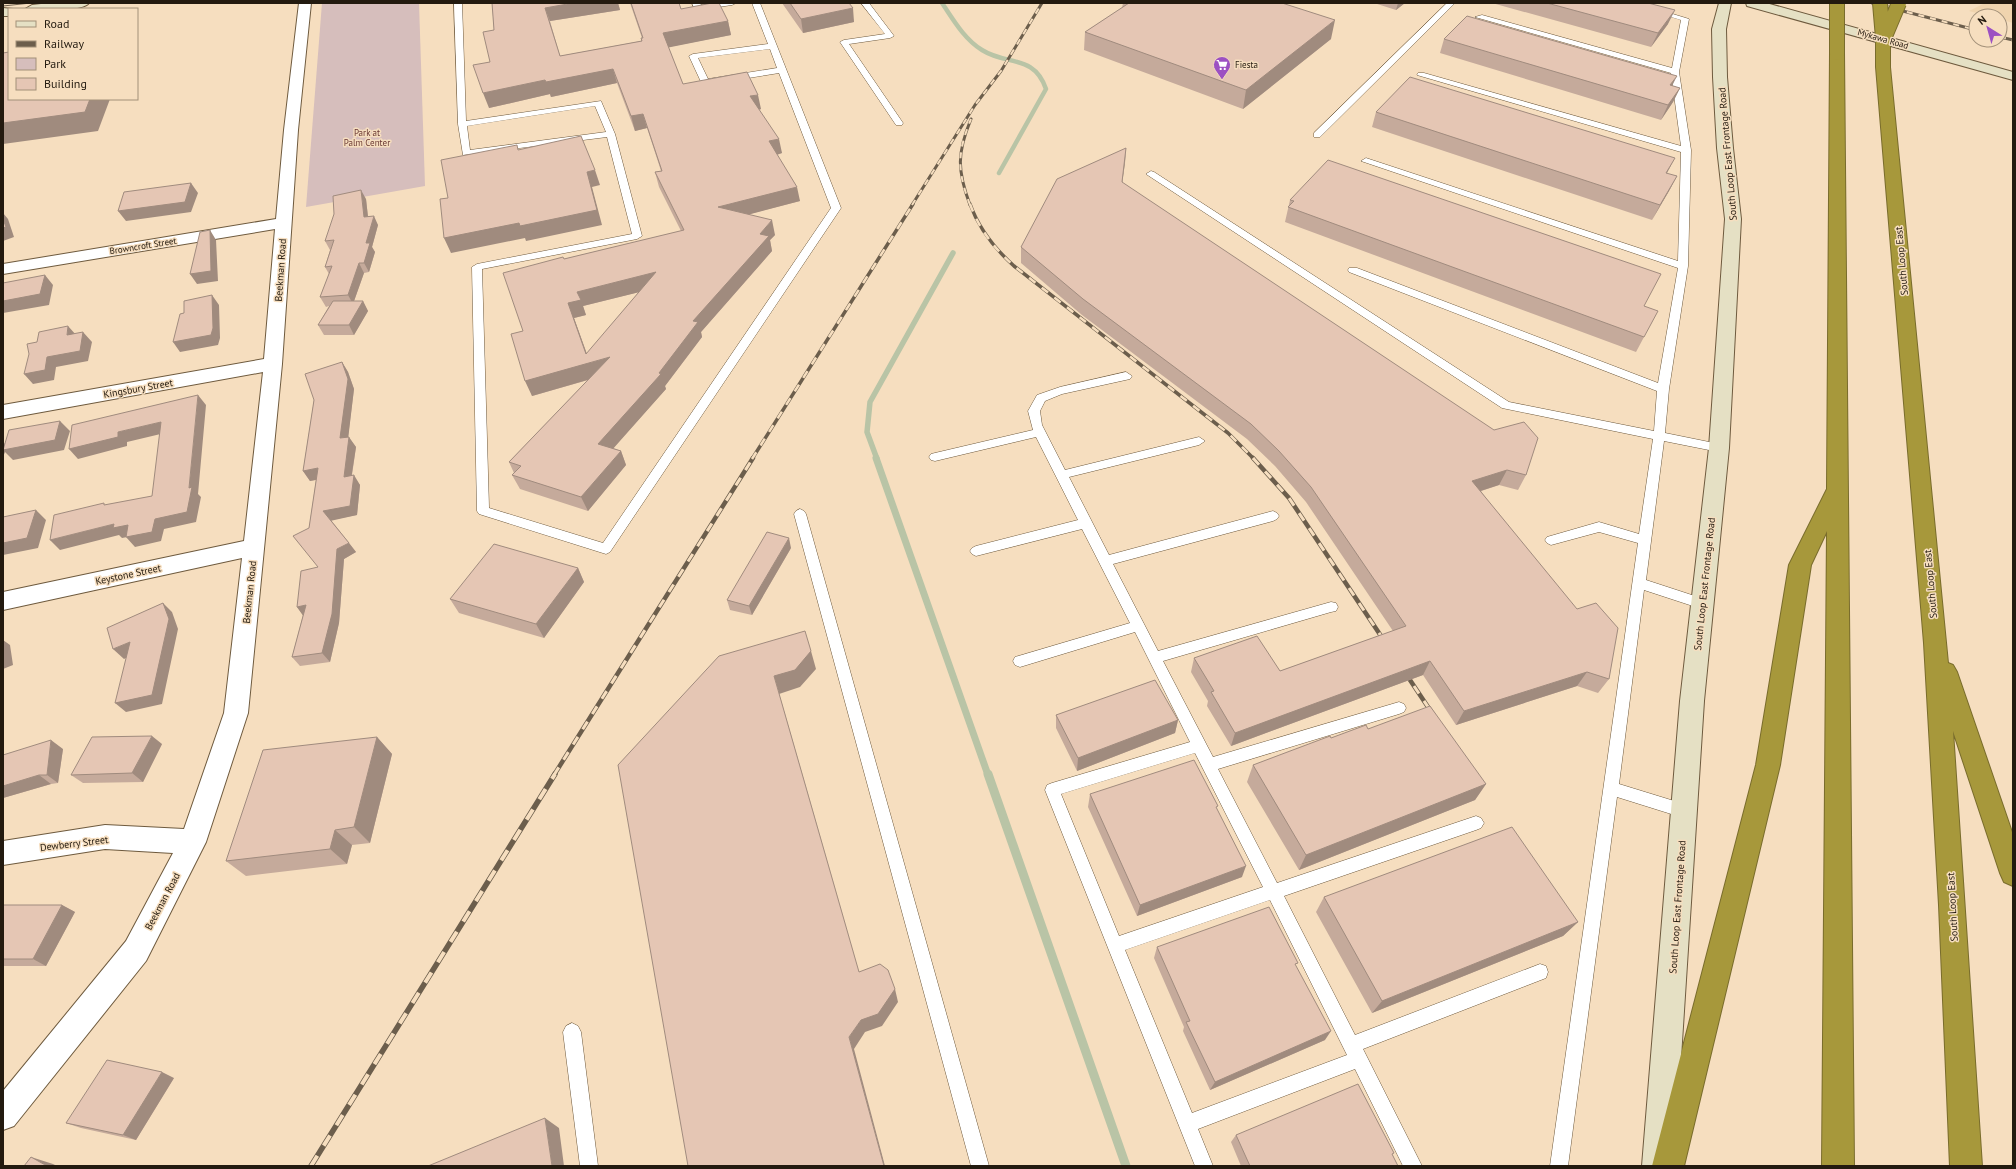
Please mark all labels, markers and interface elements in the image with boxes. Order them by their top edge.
legend [8,8,138,100]
north arrow [1968,8,2008,48]
text: N [1975,12,1989,28]
text: Road [44,16,69,31]
street label: Mykawa Road [1856,26,1910,51]
text: Railway [44,36,84,51]
supermarket icon: Fiesta [1212,55,1232,80]
text: Park [44,56,66,71]
place label: Fiesta [1235,59,1258,70]
text: Building [44,76,87,91]
street label: South Loop East Frontage Road [1715,87,1740,221]
park label: Park at Palm Center [344,127,390,148]
street label: South Loop East [1892,225,1911,296]
street label: Browncroft Street [109,235,177,256]
street label: Beekman Road [272,238,289,302]
street label: Kingsbury Street [102,376,175,401]
street label: South Loop East Frontage Road [1691,517,1718,651]
street label: South Loop East [1921,548,1940,619]
street label: Beekman Road [240,560,259,624]
street label: Keystone Street [94,561,163,588]
street label: Dewberry Street [39,833,110,854]
street label: South Loop East Frontage Road [1666,840,1689,974]
street label: Beekman Road [142,870,183,932]
street label: South Loop East [1944,872,1961,942]

